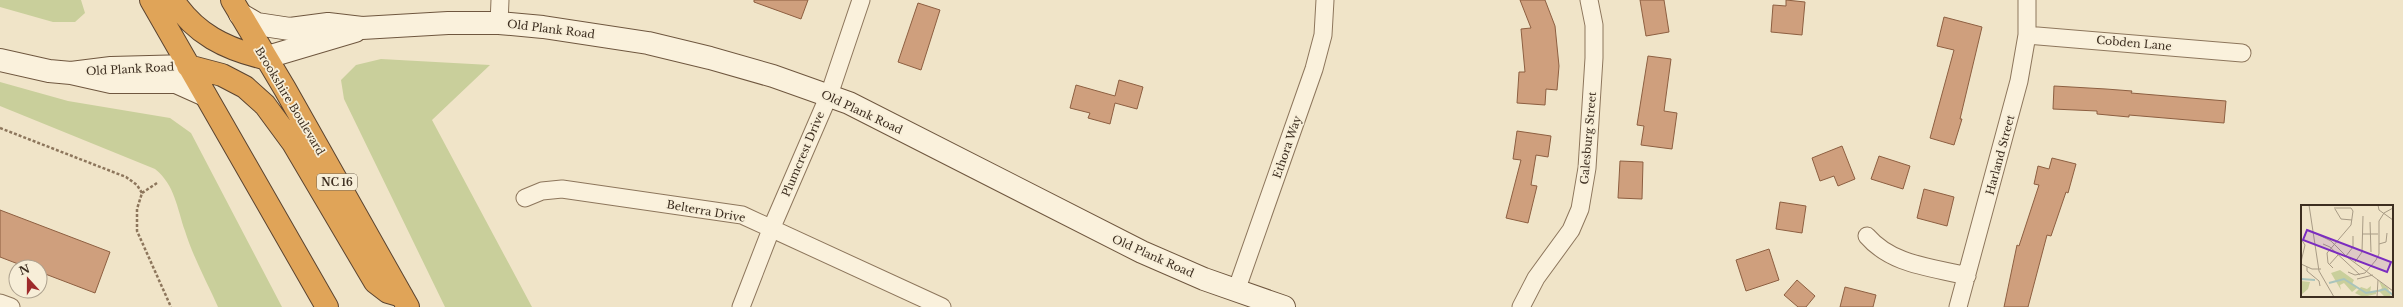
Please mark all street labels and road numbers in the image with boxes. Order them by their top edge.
street label: Old Plank Road [506,17,596,41]
street label: Cobden Lane [2096,33,2172,53]
street label: Brookshire Boulevard [252,44,328,158]
street label: Old Plank Road [86,60,175,78]
street label: Old Plank Road [819,87,905,137]
street label: Galesburg Street [1577,90,1599,185]
street label: Plumcrest Drive [779,109,827,199]
street label: Harland Street [1983,113,2018,197]
street label: Ethora Way [1270,114,1304,180]
road number: NC 16 [317,174,357,190]
street label: Belterra Drive [665,197,747,225]
street label: Old Plank Road [1110,232,1197,281]

